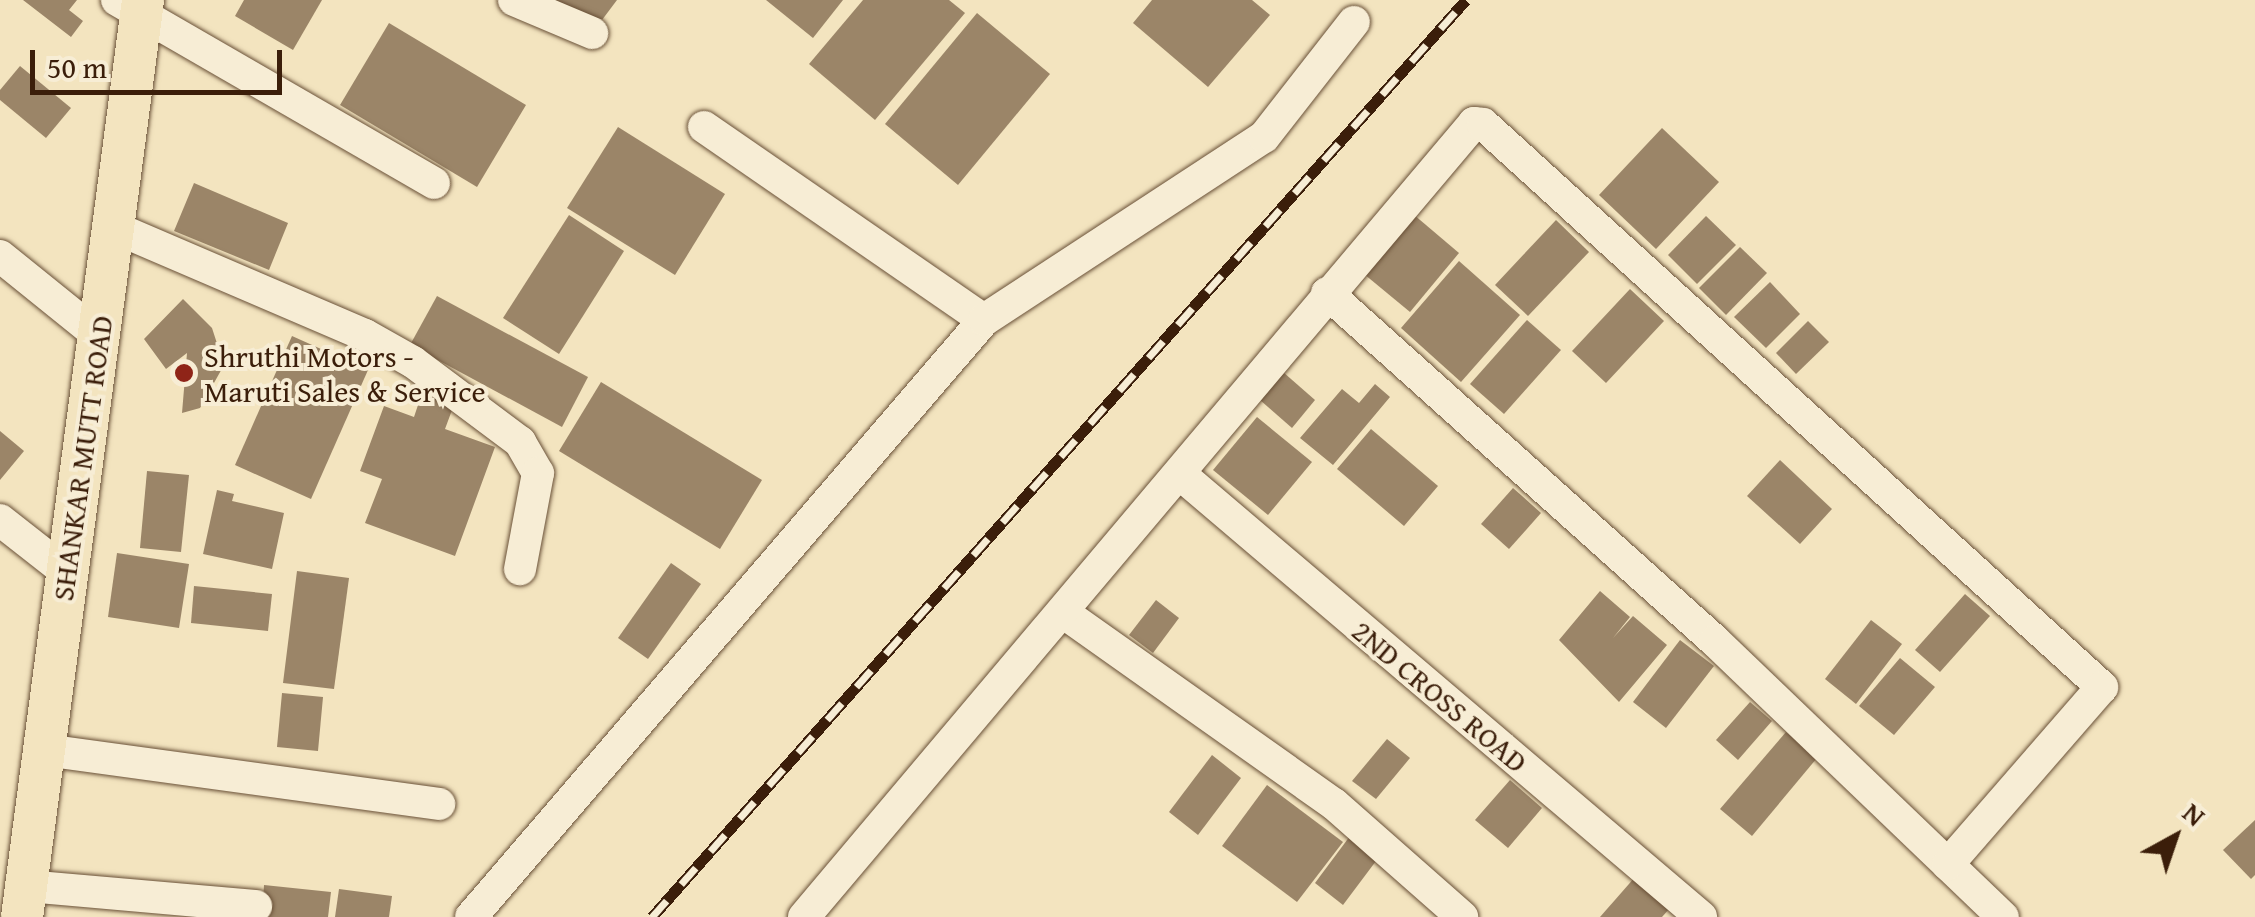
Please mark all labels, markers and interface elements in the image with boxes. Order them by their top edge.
scale bar [35,30,288,92]
text: 50 m [47,45,107,89]
street label: SHANKAR MUTT ROAD [44,313,120,603]
place label: Shruthi Motors - Maruti Sales & Service [204,338,486,408]
marker: Shruthi Motors - Maruti Sales & Service [173,362,195,384]
street label: 2ND CROSS ROAD [1345,612,1535,780]
north arrow [2125,787,2225,887]
text: N [2174,792,2215,835]

